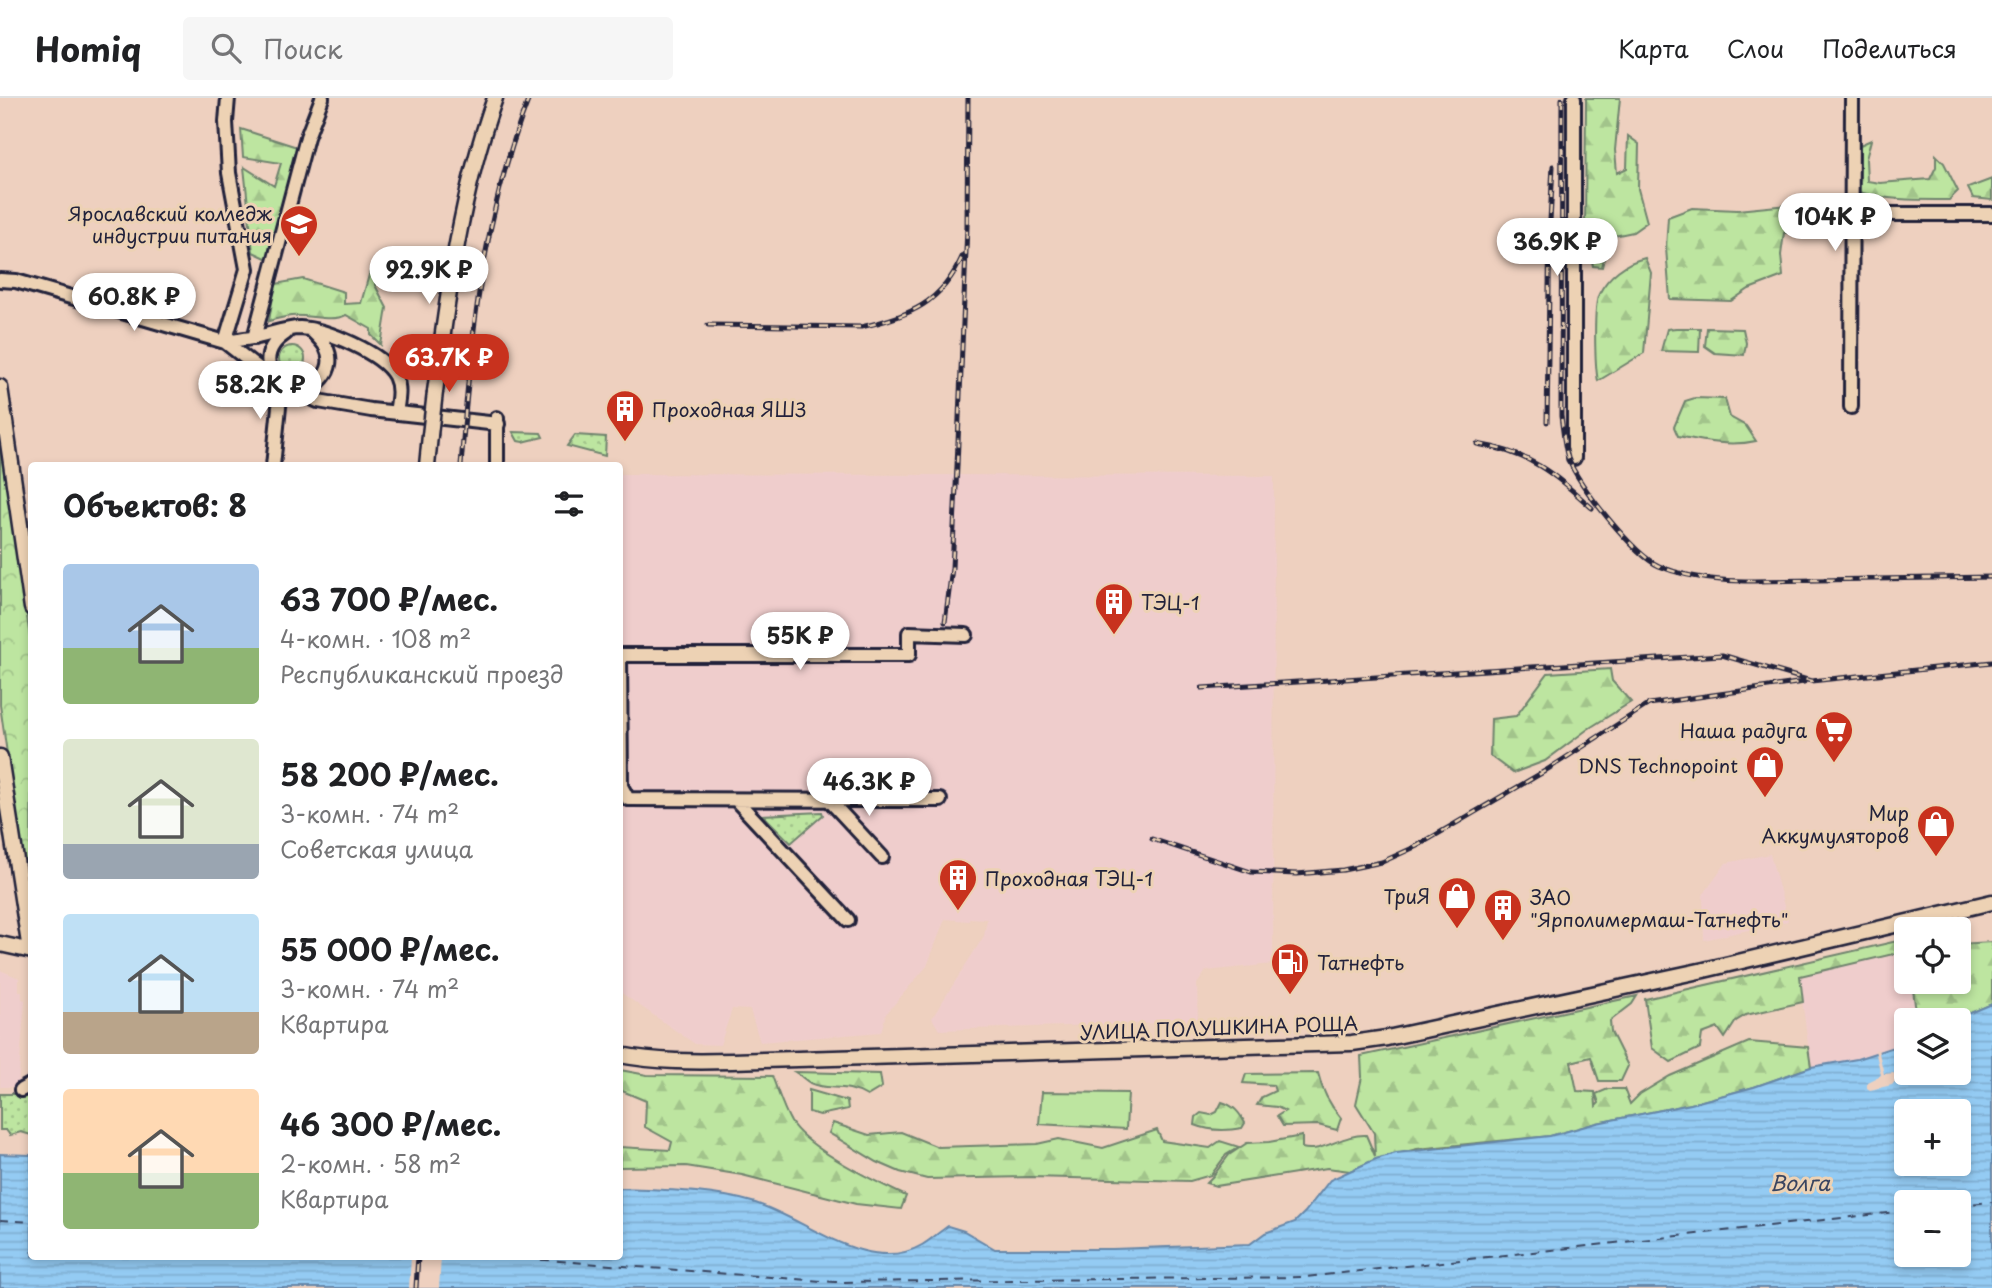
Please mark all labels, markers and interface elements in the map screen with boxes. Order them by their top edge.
search box [183,17,673,80]
text: Homiq [35,23,141,73]
icon: search [207,29,245,67]
text: Поиск [263,29,342,68]
text: Карта [1618,30,1689,66]
text: Слои [1727,30,1784,66]
text: Поделиться [1822,30,1957,66]
pin: 104K ₽ [1778,194,1892,253]
text: 104K ₽ [1794,198,1876,233]
place label: Ярославский колледж индустрии питания [67,199,272,249]
school or university icon: Ярославский колледж индустрии питания [278,203,320,258]
pin: 36.9K ₽ [1492,218,1622,278]
text: 36.9K ₽ [1513,223,1601,258]
pin: 92.9K ₽ [364,246,494,306]
text: 92.9K ₽ [385,251,473,286]
pin: 60.8K ₽ [69,274,199,333]
text: 60.8K ₽ [88,278,180,313]
pin: 63.7K ₽ [384,334,514,394]
text: 63.7K ₽ [405,339,493,374]
pin: 58.2K ₽ [195,362,325,421]
text: 58.2K ₽ [214,366,306,401]
building icon: Проходная ЯШЗ [604,388,646,443]
place label: Проходная ЯШЗ [652,395,807,423]
text: Объектов: 8 [63,482,247,527]
icon: filters [550,485,588,523]
text: 63 700 ₽/мес. [280,576,498,621]
building icon: ТЭЦ-1 [1093,581,1135,636]
place label: ТЭЦ-1 [1141,588,1200,616]
icon: home [119,592,203,676]
pin: 55K ₽ [751,612,849,672]
text: 55K ₽ [767,617,833,652]
text: 4-комн. · 108 m² [280,621,471,656]
text: Республиканский проезд [280,656,564,691]
supermarket icon: Наша радуга [1813,709,1855,764]
place label: Наша радуга [1680,716,1807,744]
shop icon: DNS Technopoint [1744,744,1786,799]
text: 58 200 ₽/мес. [280,751,499,796]
place label: DNS Technopoint [1578,751,1738,779]
pin: 46.3K ₽ [804,758,934,818]
text: 46.3K ₽ [823,763,915,798]
icon: home [119,767,203,851]
text: 3-комн. · 74 m² [280,796,459,831]
place label: Мир Аккумуляторов [1762,799,1909,849]
shop icon: Мир Аккумуляторов [1915,803,1957,858]
text: Советская улица [280,831,473,866]
building icon: Проходная ТЭЦ-1 [937,857,979,912]
place label: Проходная ТЭЦ-1 [985,864,1153,892]
shop icon: ТриЯ [1436,875,1478,930]
place label: ТриЯ [1384,882,1430,910]
place label: ЗАО "Ярполимермаш-Татнефть" [1530,883,1789,933]
building icon: ЗАО "Ярполимермаш-Татнефть" [1482,887,1524,942]
map controls [1894,917,1971,1267]
button: locate [1894,917,1971,994]
text: 55 000 ₽/мес. [280,926,500,971]
fuel station icon: Татнефть [1269,941,1311,996]
icon: home [119,942,203,1026]
place label: Татнефть [1317,948,1404,976]
text: 3-комн. · 74 m² [280,971,459,1006]
text: Квартира [280,1006,388,1041]
street label: УЛИЦА ПОЛУШКИНА РОЩА [1080,1008,1358,1046]
button: layers [1894,1008,1971,1085]
button: + [1894,1099,1971,1176]
text: 46 300 ₽/мес. [280,1101,501,1146]
icon: home [119,1117,203,1201]
text: 2-комн. · 58 m² [280,1146,461,1181]
water label: Волга [1770,1166,1831,1198]
text: Квартира [280,1181,388,1216]
button: − [1894,1190,1971,1267]

